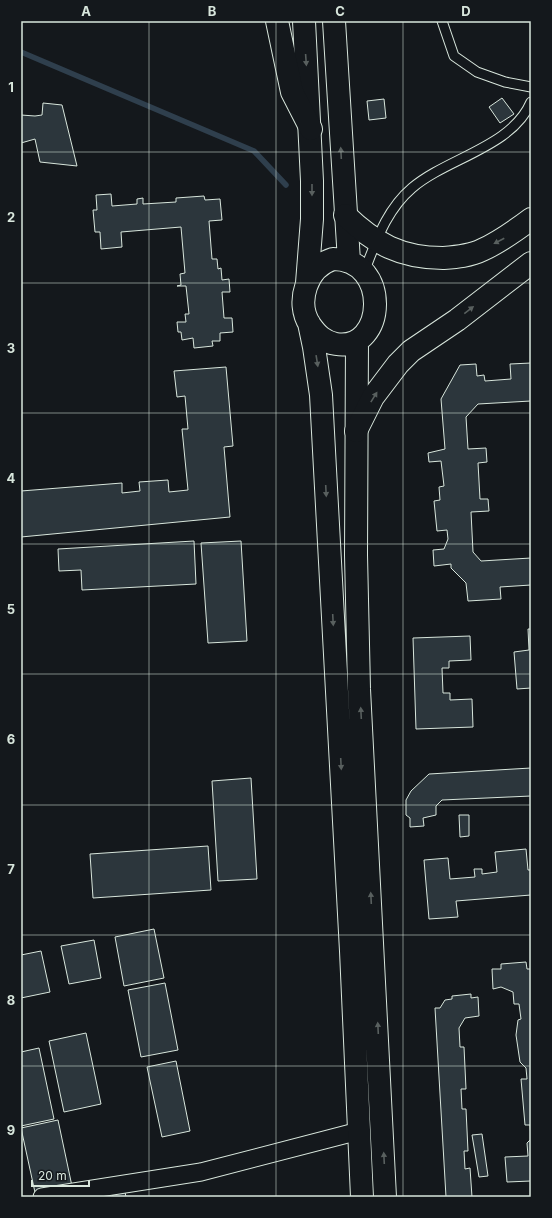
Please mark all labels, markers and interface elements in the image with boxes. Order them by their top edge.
text: A [81,3,91,19]
text: B [208,3,217,19]
text: C [335,3,345,19]
text: D [461,3,471,19]
one-way arrow [303,54,310,66]
text: 1 [8,79,14,95]
one-way arrow [338,147,345,159]
one-way arrow [309,184,315,197]
text: 2 [7,209,15,225]
one-way arrow [493,238,505,245]
one-way arrow [464,306,475,314]
text: 3 [7,340,15,356]
one-way arrow [314,355,320,367]
one-way arrow [370,392,378,402]
text: 4 [7,470,16,486]
one-way arrow [323,485,329,498]
text: 5 [7,601,15,617]
one-way arrow [330,614,336,627]
one-way arrow [357,707,364,719]
text: 6 [7,731,15,747]
one-way arrow [337,758,344,770]
text: 7 [7,861,15,877]
one-way arrow [368,891,374,904]
text: 8 [7,992,15,1008]
one-way arrow [374,1022,381,1034]
text: 9 [7,1122,15,1138]
one-way arrow [380,1152,387,1164]
scale bar [32,1162,89,1188]
text: 20 m [38,1168,67,1183]

